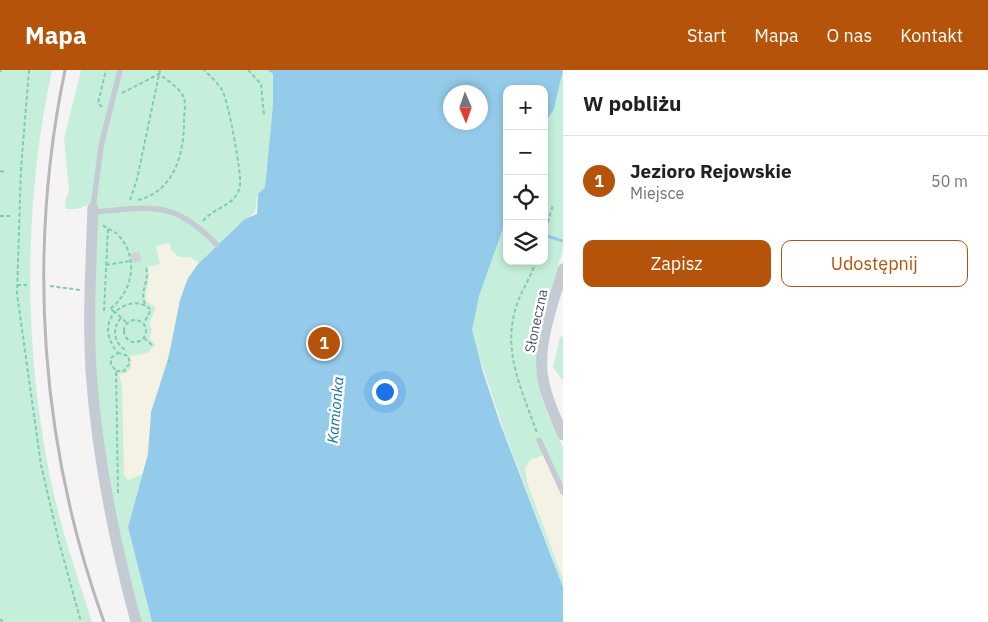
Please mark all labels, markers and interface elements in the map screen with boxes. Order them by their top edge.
text: Mapa [25,19,87,51]
text: Start [687,24,726,47]
text: Mapa [754,24,799,47]
text: O nas [827,24,872,47]
text: Kontakt [900,24,963,47]
north arrow [443,85,488,130]
map controls [503,85,548,265]
button: + [503,85,548,130]
text: W pobliżu [583,89,682,117]
button: − [503,130,548,175]
text: Jezioro Rejowskie [630,159,792,183]
text: 1 [594,171,604,191]
text: 50 m [931,171,968,191]
button: locate [503,175,548,220]
text: Miejsce [630,183,684,203]
button: layers [503,220,548,265]
button: Zapisz [583,240,771,287]
button: Udostępnij [781,240,968,287]
street label: Słoneczna [520,287,552,354]
pin: 1 [308,324,340,362]
water label: Kamionka [323,376,347,444]
your location [372,379,398,405]

